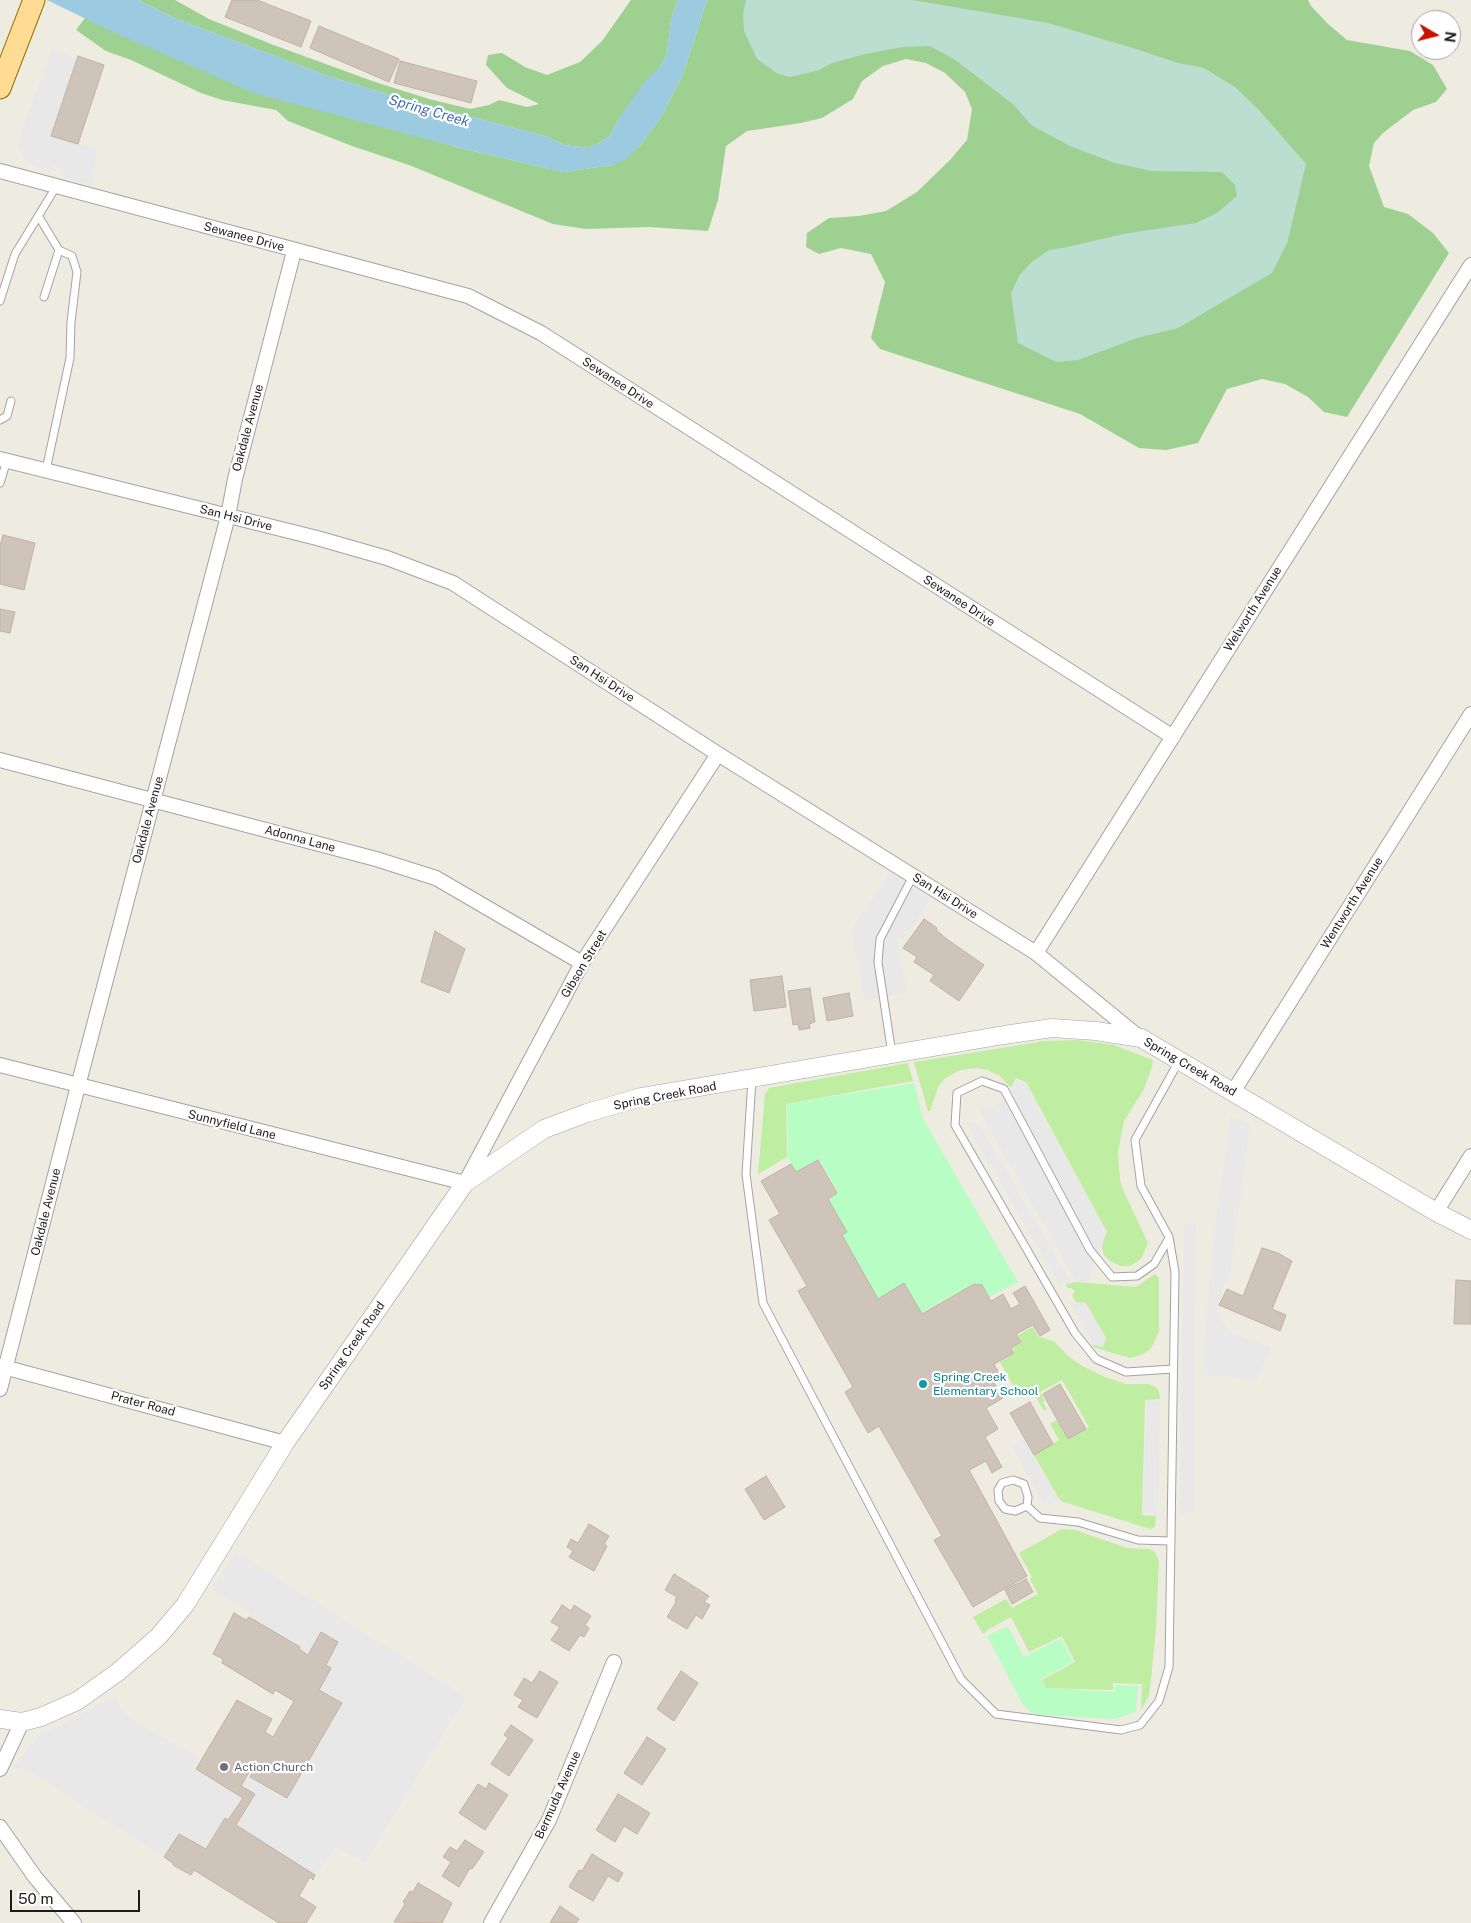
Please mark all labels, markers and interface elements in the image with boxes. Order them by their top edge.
north arrow [1411,10,1461,60]
text: N [1441,30,1459,43]
water label: Spring Creek [387,92,471,130]
street label: Sewanee Drive [202,219,286,255]
street label: Sewanee Drive [579,354,657,412]
street label: Oakdale Avenue [229,383,267,473]
street label: San Hsi Drive [198,502,274,534]
street label: Welworth Avenue [1221,564,1285,654]
street label: Sewanee Drive [920,572,998,630]
street label: San Hsi Drive [567,653,637,705]
street label: Oakdale Avenue [129,775,167,865]
street label: Adonna Lane [263,823,337,855]
street label: Wentworth Avenue [1318,855,1386,951]
street label: San Hsi Drive [910,870,980,922]
street label: Gibson Street [558,927,610,1001]
street label: Spring Creek Road [1141,1035,1239,1099]
street label: Spring Creek Road [612,1079,718,1113]
street label: Sunnyfield Lane [186,1107,278,1143]
street label: Oakdale Avenue [28,1167,64,1257]
street label: Spring Creek Road [316,1299,388,1393]
place label: Spring Creek Elementary School [933,1370,1038,1398]
marker: Spring Creek Elementary School [917,1378,929,1390]
street label: Prater Road [109,1389,177,1419]
street label: Bermuda Avenue [532,1749,584,1841]
place label: Action Church [234,1760,313,1774]
marker: Action Church [218,1761,230,1773]
scale bar [12,1880,142,1912]
text: 50 m [18,1890,53,1907]

